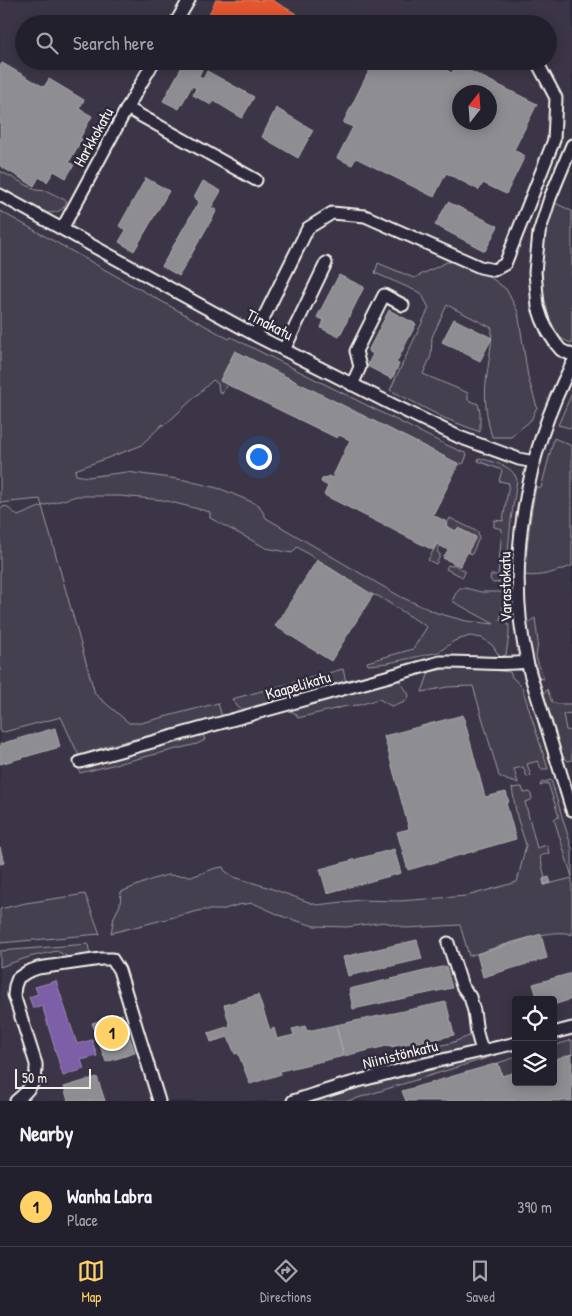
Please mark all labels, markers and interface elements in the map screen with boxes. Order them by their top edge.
search box [15,15,557,70]
icon: search [33,29,61,57]
text: Search here [73,30,154,56]
north arrow [452,85,497,130]
street label: Harkkokatu [68,103,119,171]
street label: Tinakatu [243,303,298,345]
your location [246,444,272,470]
street label: Varastokatu [493,551,517,622]
street label: Kaapelikatu [263,665,334,705]
map controls [512,996,557,1086]
button: locate [512,996,557,1041]
pin: 1 [96,1014,128,1052]
street label: Niinistönkatu [360,1034,440,1074]
button: layers [512,1041,557,1086]
scale bar [15,1066,91,1089]
text: 50 m [22,1068,47,1087]
text: Nearby [20,1119,73,1148]
text: Wanha Labra [67,1183,152,1209]
text: 1 [33,1196,39,1218]
text: 390 m [517,1196,552,1218]
text: Place [67,1209,98,1231]
tab: Map [77,1257,105,1306]
tab: Directions [260,1257,311,1306]
tab: Saved [466,1257,495,1306]

